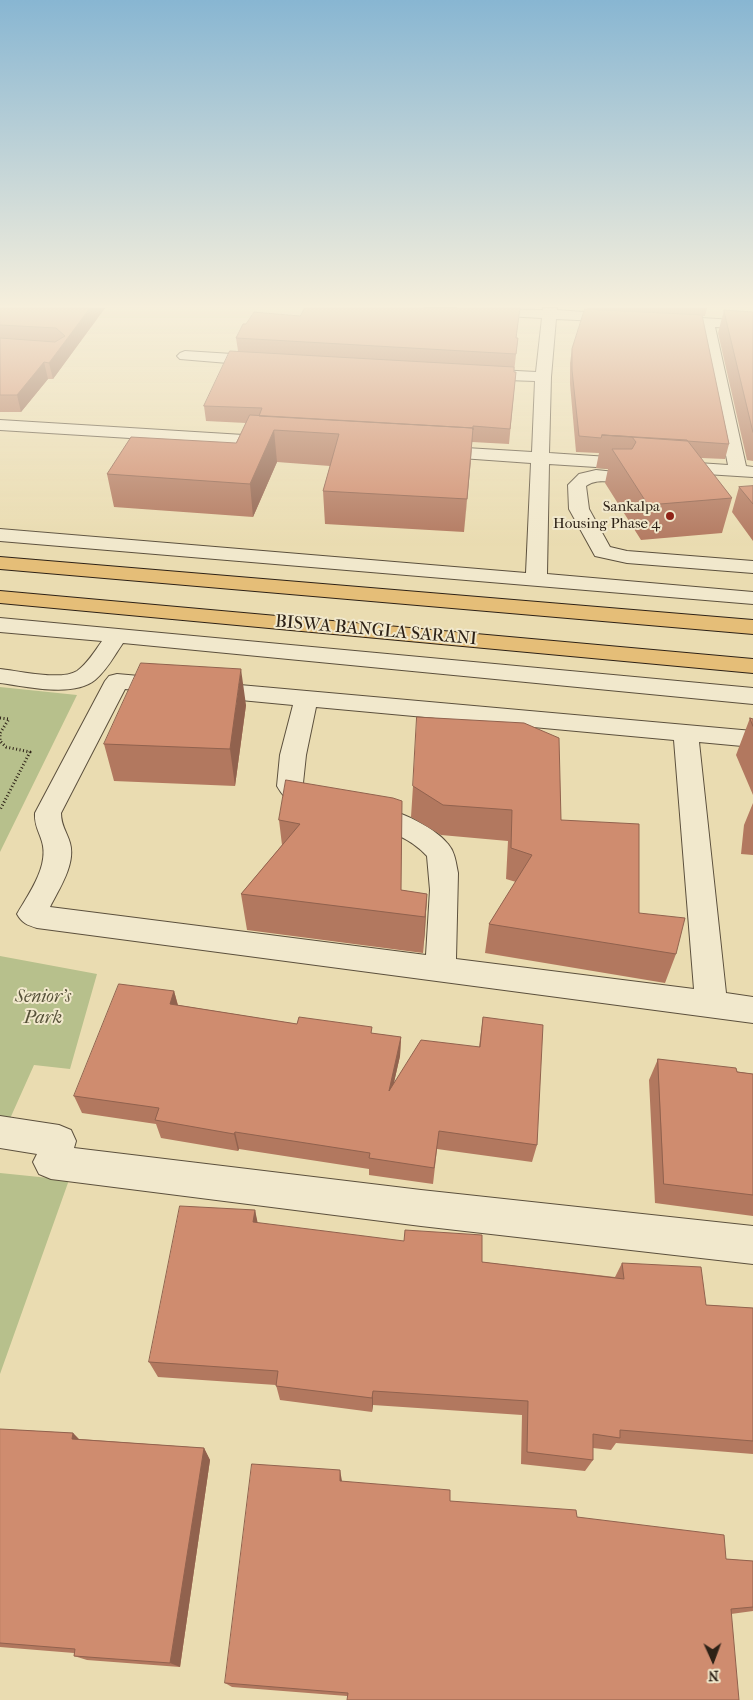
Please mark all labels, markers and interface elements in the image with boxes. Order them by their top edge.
place label: Sankalpa Housing Phase 4 [553,498,660,533]
marker: Sankalpa Housing Phase 4 [664,510,676,522]
street label: BISWA BANGLA SARANI [274,611,478,651]
park label: Senior's Park [15,987,71,1030]
north arrow [688,1635,738,1685]
text: N [708,1667,719,1684]

